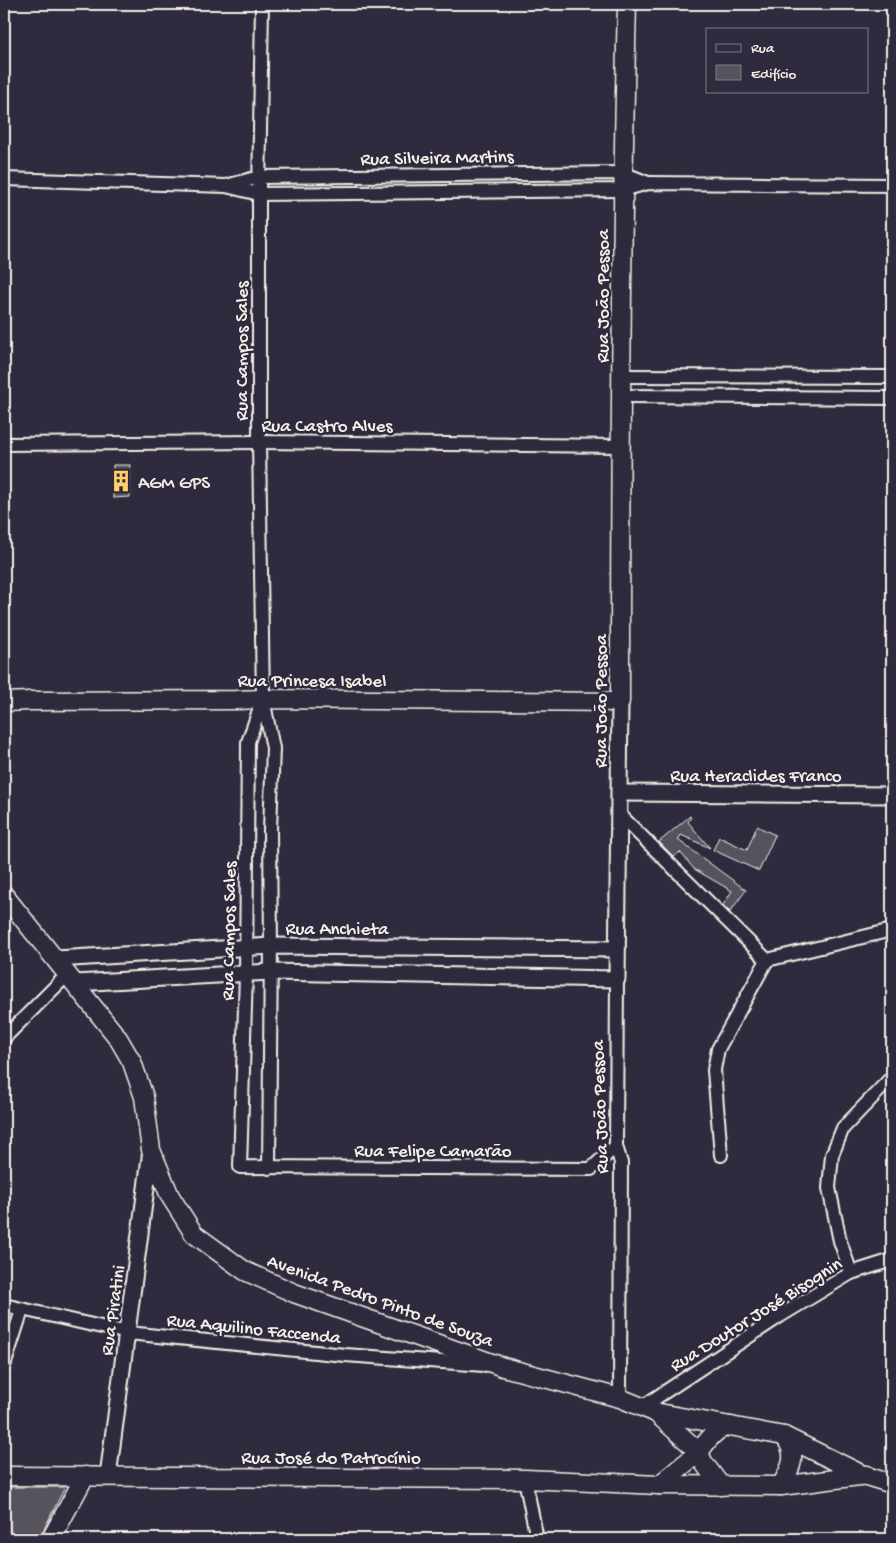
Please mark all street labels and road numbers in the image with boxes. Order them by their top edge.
street label: Rua Silveira Martins [360,147,515,172]
street label: Rua João Pessoa [593,228,616,363]
street label: Rua Campos Sales [232,280,255,421]
street label: Rua Castro Alves [261,416,394,439]
street label: Rua João Pessoa [591,633,614,768]
street label: Rua Princesa Isabel [238,671,386,694]
street label: Rua Heraclides Franco [670,766,842,789]
street label: Rua Campos Sales [218,860,243,1001]
street label: Rua Anchieta [285,919,390,942]
street label: Rua João Pessoa [588,1038,615,1174]
street label: Rua Felipe Camarão [354,1141,512,1164]
street label: Avenida Pedro Pinto de Souza [264,1251,497,1354]
street label: Rua Doutor José Bisognin [666,1254,847,1378]
street label: Rua Piratini [97,1264,132,1357]
street label: Rua Aquilino Faccenda [165,1310,343,1351]
street label: Rua José do Patrocínio [241,1448,421,1471]

